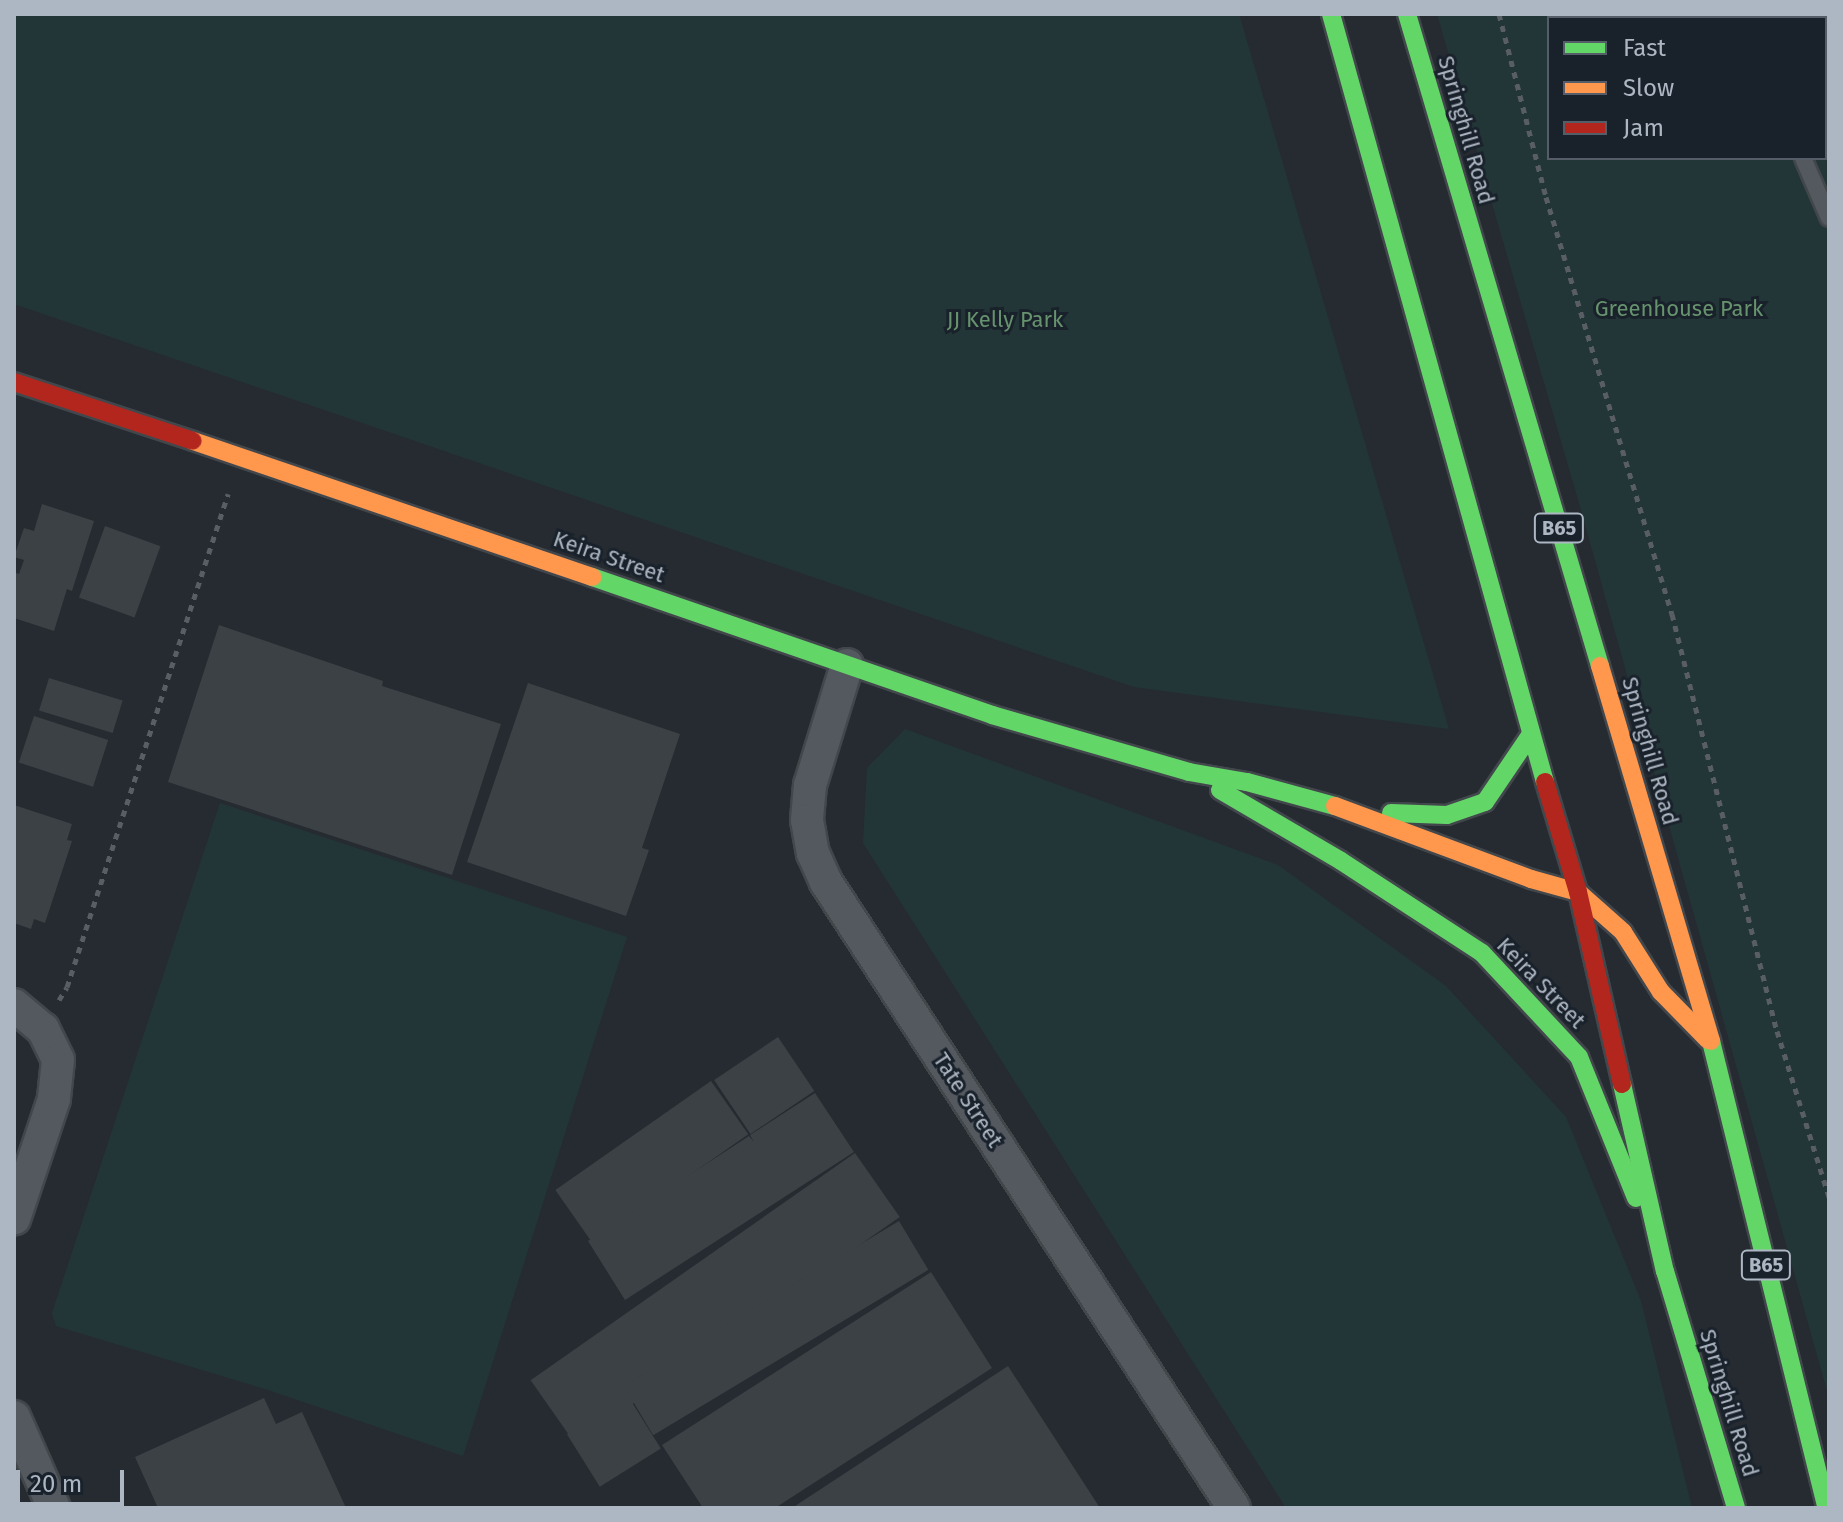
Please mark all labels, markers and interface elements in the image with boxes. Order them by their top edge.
legend [1547,16,1827,160]
text: Fast [1623,34,1666,62]
street label: Springhill Road [1432,53,1500,207]
text: Slow [1623,74,1674,102]
text: Jam [1623,114,1664,142]
park label: Greenhouse Park [1595,296,1763,322]
park label: JJ Kelly Park [947,307,1063,333]
road number: B65 [1533,512,1585,544]
street label: Keira Street [550,526,668,588]
street label: Springhill Road [1616,674,1684,828]
street label: Keira Street [1491,932,1591,1034]
street label: Tate Street [928,1048,1008,1152]
road number: B65 [1740,1249,1792,1281]
street label: Springhill Road [1694,1326,1764,1480]
scale bar [20,1454,128,1504]
text: 20 m [30,1470,82,1498]

